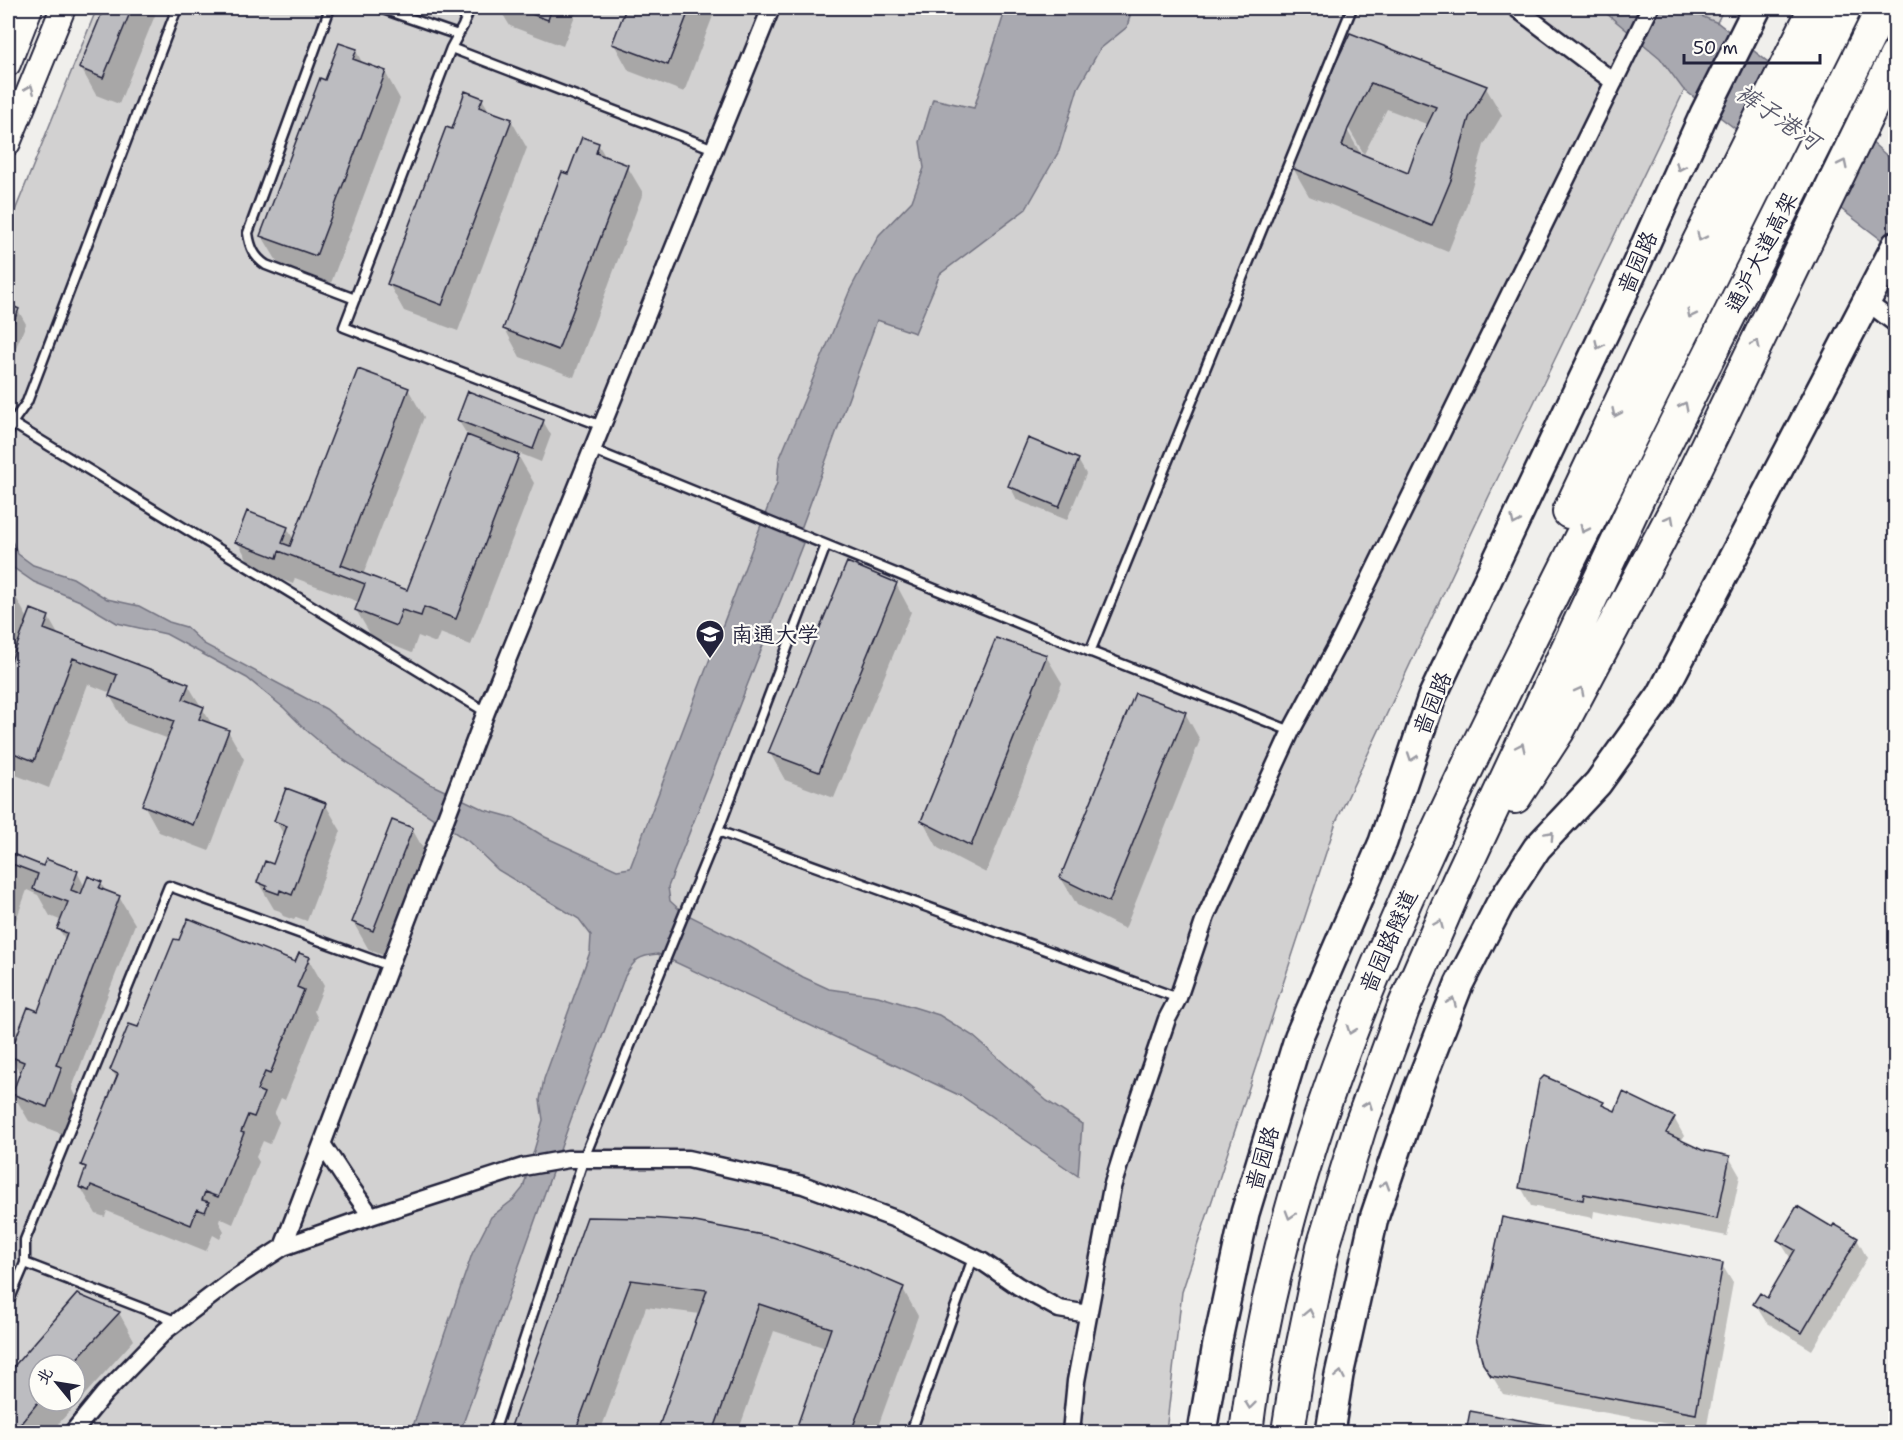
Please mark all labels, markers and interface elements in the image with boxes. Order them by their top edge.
scale bar [1684,27,1820,65]
text: 50 m [1693,36,1738,60]
water label: 裤子港河 [1730,76,1830,160]
one-way arrow [23,84,35,95]
one-way arrow [1836,160,1847,171]
one-way arrow [1675,161,1687,172]
street label: 通沪大道高架 [1719,187,1804,318]
street label: 啬园路 [1611,226,1664,298]
one-way arrow [1696,231,1708,242]
one-way arrow [1687,308,1699,319]
one-way arrow [1594,338,1606,349]
one-way arrow [1748,339,1760,350]
one-way arrow [1677,401,1689,412]
one-way arrow [1611,406,1623,417]
one-way arrow [1511,514,1523,525]
one-way arrow [1663,515,1674,525]
one-way arrow [1580,523,1591,534]
school or university icon: 南通大学 [694,618,726,660]
place label: 南通大学 [731,620,819,649]
street label: 啬园路 [1407,667,1458,739]
one-way arrow [1572,687,1584,698]
one-way arrow [1514,742,1526,753]
one-way arrow [1407,751,1419,762]
one-way arrow [1543,831,1554,841]
street label: 啬园路隧道 [1353,885,1424,997]
one-way arrow [1432,919,1444,930]
one-way arrow [1445,997,1457,1008]
one-way arrow [1346,1023,1358,1034]
one-way arrow [1360,1100,1373,1111]
street label: 啬园路 [1239,1122,1286,1194]
one-way arrow [1378,1180,1391,1191]
one-way arrow [1285,1209,1297,1220]
one-way arrow [1302,1308,1315,1318]
north arrow [27,1353,87,1413]
text: 北 [31,1364,58,1388]
one-way arrow [1333,1370,1346,1380]
one-way arrow [1244,1401,1256,1410]

